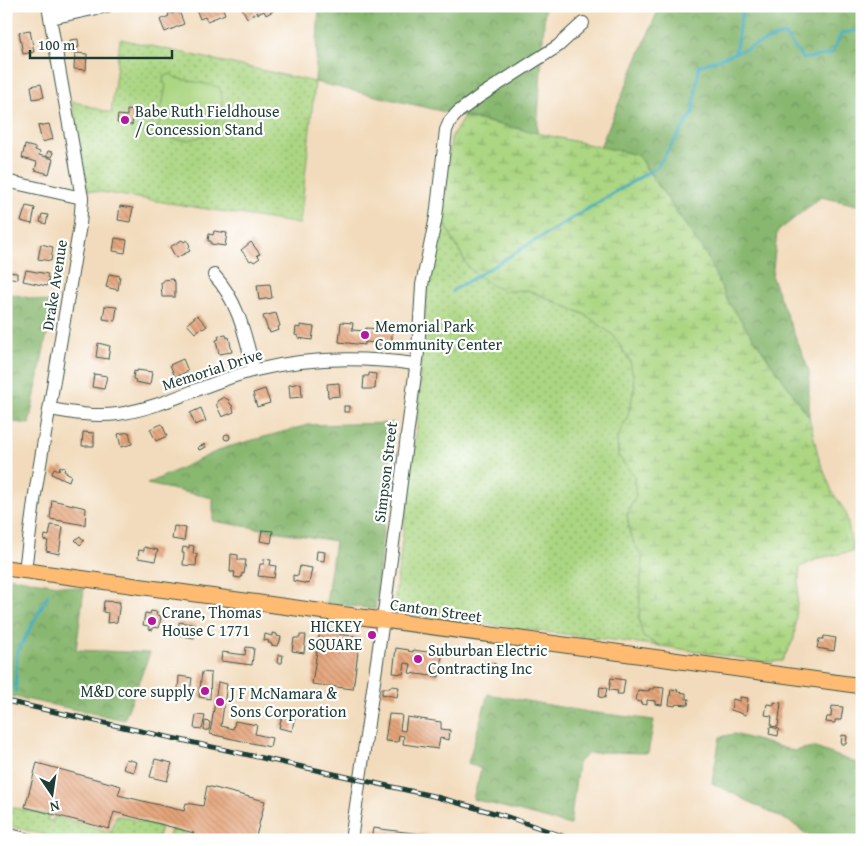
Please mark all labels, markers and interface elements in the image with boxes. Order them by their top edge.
scale bar [30,28,172,60]
text: 100 m [38,34,76,55]
place label: Babe Ruth Fieldhouse / Concession Stand [135,99,279,141]
marker: Babe Ruth Fieldhouse / Concession Stand [119,114,131,126]
street label: Drake Avenue [35,238,73,332]
place label: Memorial Park Community Center [375,314,503,356]
marker: Memorial Park Community Center [359,329,371,341]
street label: Memorial Drive [159,341,265,397]
street label: Simpson Street [367,420,403,524]
street label: Canton Street [389,592,484,628]
place label: Crane, Thomas House C 1771 [162,600,262,642]
place label: HICKEY SQUARE [308,614,362,656]
marker: Crane, Thomas House C 1771 [146,615,158,627]
marker: HICKEY SQUARE [366,629,378,641]
place label: Suburban Electric Contracting Inc [428,638,547,680]
marker: Suburban Electric Contracting Inc [412,653,424,665]
place label: M&D core supply [80,679,195,703]
place label: J F McNamara & Sons Corporation [228,681,346,723]
marker: M&D core supply [199,685,211,697]
marker: J F McNamara & Sons Corporation [214,696,226,708]
north arrow [28,768,78,818]
text: N [47,796,62,818]

